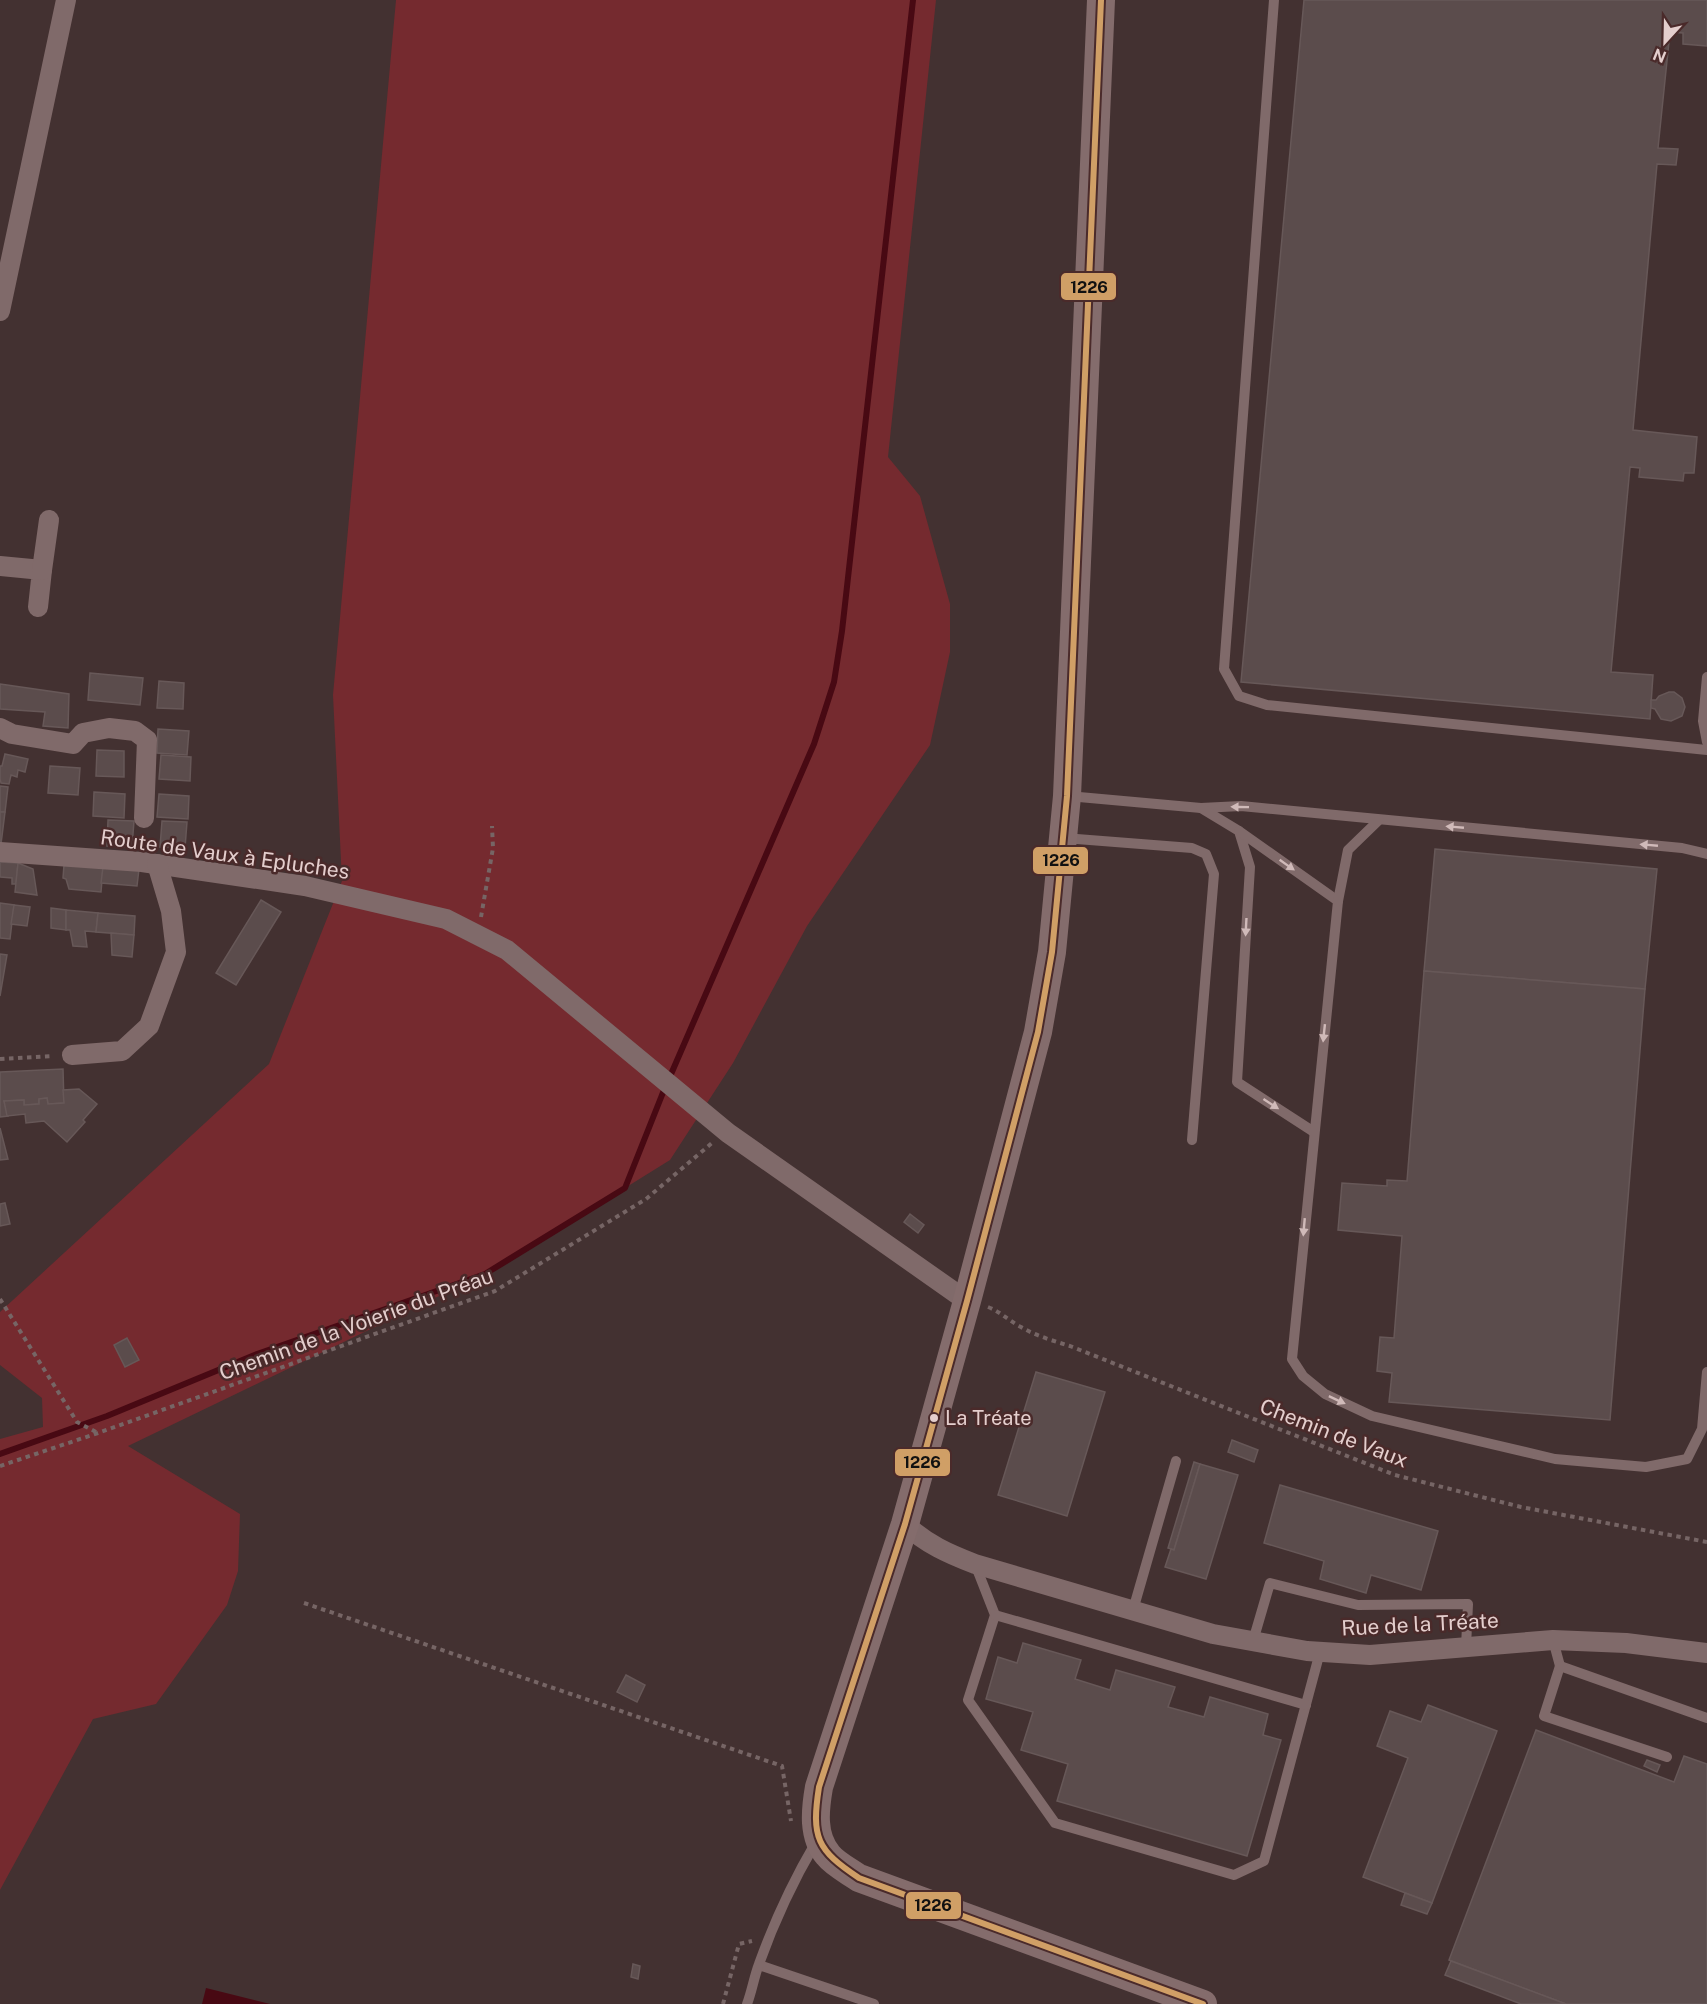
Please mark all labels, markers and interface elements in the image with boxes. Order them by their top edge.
north arrow [1635,12,1695,72]
text: N [1650,44,1669,67]
line badge: 1226 [1060,272,1117,301]
text: 1226 [1070,278,1108,297]
one-way arrow [1231,802,1250,812]
one-way arrow [1446,822,1465,832]
street label: Route de Vaux à Epluches [99,824,351,884]
one-way arrow [1640,840,1659,850]
line badge: 1226 [1032,846,1089,875]
text: 1226 [1042,851,1080,870]
one-way arrow [1278,859,1294,871]
one-way arrow [1241,917,1251,936]
one-way arrow [1319,1023,1329,1042]
one-way arrow [1262,1098,1278,1110]
one-way arrow [1299,1217,1309,1236]
street label: Chemin de la Voierie du Préau [216,1263,496,1385]
street label: Chemin de Vaux [1256,1393,1412,1473]
one-way arrow [1329,1395,1346,1404]
place label: La Tréate [945,1406,1032,1430]
marker: La Tréate [928,1412,940,1424]
line badge: 1226 [894,1448,951,1477]
text: 1226 [903,1453,941,1472]
street label: Rue de la Tréate [1341,1607,1499,1641]
line badge: 1226 [905,1891,962,1920]
text: 1226 [914,1896,952,1915]

